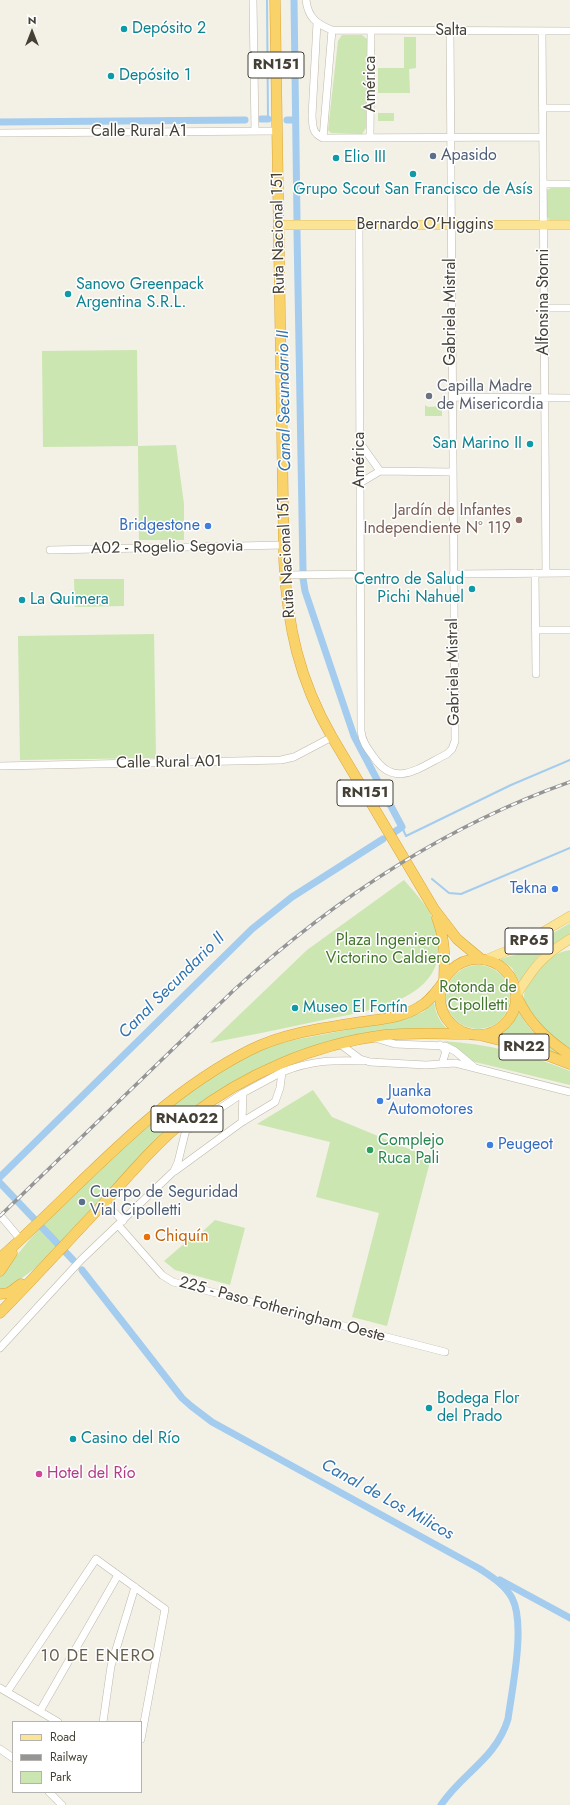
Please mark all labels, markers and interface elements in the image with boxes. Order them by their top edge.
north arrow [12,12,52,52]
text: N [28,12,36,28]
place label: Depósito 2 [132,19,206,39]
street label: Salta [435,21,467,41]
marker: Depósito 2 [119,24,129,34]
road number: RN151 [248,52,304,78]
street label: América [361,56,381,112]
place label: Depósito 1 [119,66,191,86]
marker: Depósito 1 [106,71,116,81]
street label: Calle Rural A1 [91,122,187,142]
place label: Apasido [441,146,497,166]
place label: Elio III [344,148,386,168]
marker: Apasido [428,151,438,161]
marker: Elio III [331,153,341,163]
marker: Grupo Scout San Francisco de Asís [408,169,418,179]
street label: Ruta Nacional 151 [268,172,290,294]
place label: Grupo Scout San Francisco de Asís [293,180,533,200]
street label: Bernardo O'Higgins [357,215,493,235]
street label: Alfonsina Storni [534,249,554,355]
street label: Gabriela Mistral [441,258,461,366]
place label: Sanovo Greenpack Argentina S.R.L. [76,275,204,313]
marker: Sanovo Greenpack Argentina S.R.L. [63,289,73,299]
water label: Canal Secundario II [274,330,296,472]
place label: Capilla Madre de Misericordia [437,377,543,415]
marker: Capilla Madre de Misericordia [424,391,434,401]
street label: América [350,432,370,488]
place label: San Marino II [432,434,522,454]
marker: San Marino II [525,439,535,449]
street label: Ruta Nacional 151 [274,495,300,619]
place label: Jardín de Infantes Independiente N° 119 [363,501,511,539]
marker: Jardín de Infantes Independiente N° 119 [514,515,524,525]
place label: Bridgestone [119,516,200,536]
marker: Bridgestone [203,521,213,531]
street label: A02 - Rogelio Segovia [91,537,243,559]
place label: Centro de Salud Pichi Nahuel [354,570,464,608]
marker: Centro de Salud Pichi Nahuel [467,584,477,594]
place label: La Quimera [30,590,109,610]
marker: La Quimera [17,595,27,605]
street label: Gabriela Mistral [443,618,465,726]
street label: Calle Rural A01 [116,752,222,774]
road number: RN151 [337,780,393,806]
place label: Tekna [510,879,547,899]
marker: Tekna [550,884,560,894]
road number: RP65 [505,928,553,954]
water label: Canal Secundario II [115,929,229,1043]
park label: Plaza Ingeniero Victorino Caldiero [326,931,450,969]
park label: Rotonda de Cipolletti [439,978,517,1016]
place label: Museo El Fortín [303,998,408,1018]
marker: Museo El Fortín [290,1003,300,1013]
road number: RN22 [499,1034,549,1060]
place label: Juanka Automotores [388,1082,473,1120]
marker: Juanka Automotores [375,1096,385,1106]
road number: RNA022 [151,1106,223,1132]
place label: Complejo Ruca Pali [378,1131,444,1169]
place label: Peugeot [498,1135,553,1155]
marker: Peugeot [485,1140,495,1150]
marker: Complejo Ruca Pali [365,1145,375,1155]
place label: Cuerpo de Seguridad Vial Cipolletti [90,1183,238,1221]
marker: Cuerpo de Seguridad Vial Cipolletti [77,1197,87,1207]
place label: Chiquín [155,1227,209,1247]
marker: Chiquín [142,1232,152,1242]
street label: 225 - Paso Fotheringham Oeste [177,1273,387,1347]
place label: Bodega Flor del Prado [437,1389,520,1427]
marker: Bodega Flor del Prado [424,1403,434,1413]
place label: Casino del Río [81,1429,180,1449]
marker: Casino del Río [68,1434,78,1444]
water label: Canal de Los Milicos [317,1455,457,1545]
place label: Hotel del Río [47,1464,135,1484]
marker: Hotel del Río [34,1469,44,1479]
district label: 10 DE ENERO [41,1647,155,1667]
legend [12,1721,142,1793]
text: Road [50,1728,76,1746]
text: Railway [50,1748,88,1766]
text: Park [50,1768,71,1786]

